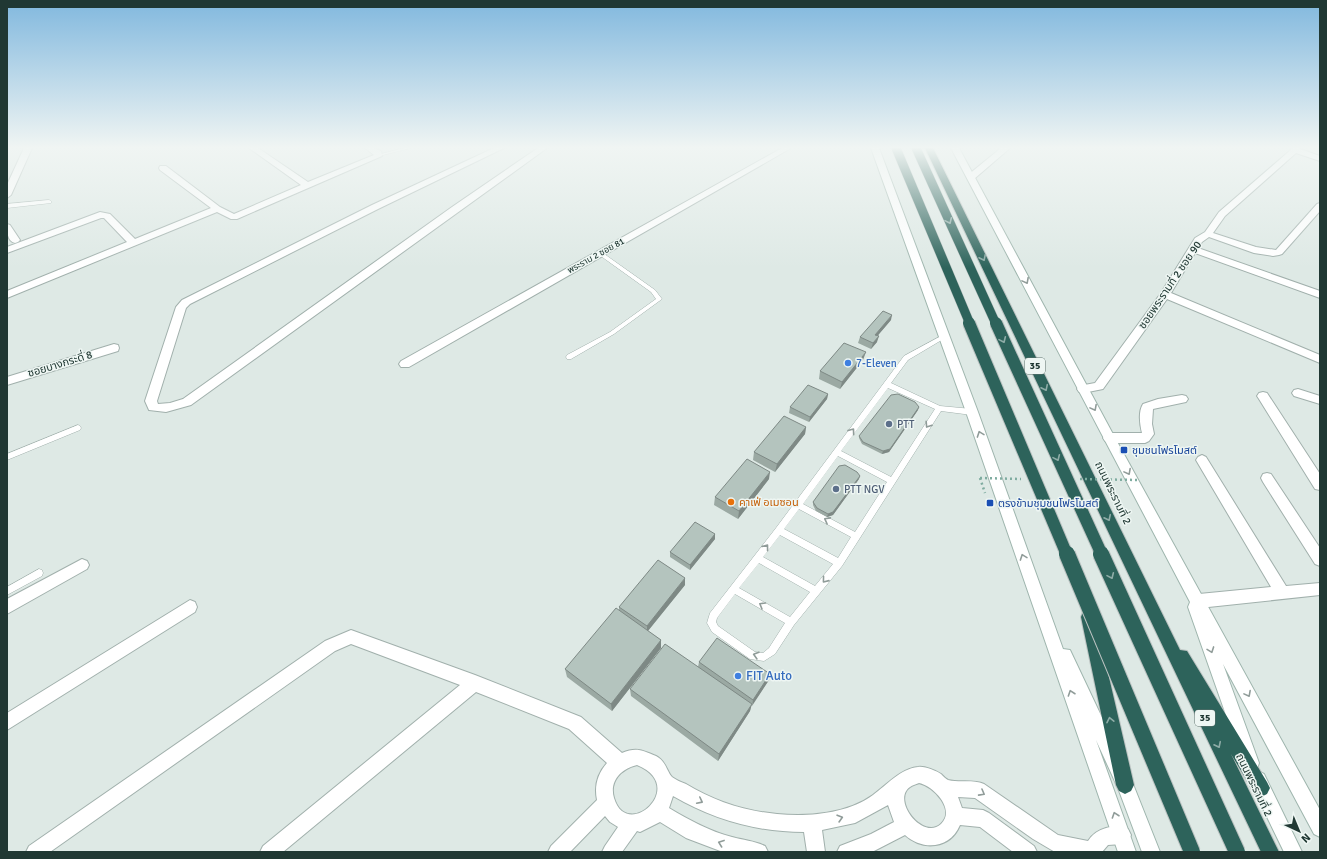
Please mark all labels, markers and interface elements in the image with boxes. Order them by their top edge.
one-way arrow [944,217,952,225]
street label: พระราม 2 ซอย 81 [566,236,626,276]
street label: ซอยพระรามที่ 2 ซอย 90 [1134,237,1204,331]
one-way arrow [978,254,986,262]
one-way arrow [1022,277,1029,284]
one-way arrow [998,335,1006,343]
street label: ซอยบางกระดี่ 8 [26,346,94,380]
place label: 7-Eleven [856,357,897,370]
marker: 7-Eleven [843,358,853,368]
road number: 35 [1025,358,1045,374]
one-way arrow [1040,384,1048,391]
one-way arrow [1089,404,1096,412]
place label: PTT [897,418,915,431]
marker: PTT [884,419,894,429]
one-way arrow [925,421,933,428]
one-way arrow [847,429,854,436]
one-way arrow [976,431,984,438]
place label: ชุมชนโฟรโมสต์ [1132,444,1197,457]
marker: ชุมชนโฟรโมสต์ [1119,445,1129,455]
one-way arrow [1052,454,1060,461]
street label: ถนนพระรามที่ 2 [1092,458,1136,527]
one-way arrow [1123,468,1131,475]
place label: PTT NGV [844,483,885,496]
marker: PTT NGV [831,484,841,494]
place label: คาเฟ่ อเมซอน [739,496,799,509]
marker: คาเฟ่ อเมซอน [726,497,736,507]
place label: ตรงข้ามชุมชนโฟรโมสต์ [998,497,1099,510]
marker: ตรงข้ามชุมชนโฟรโมสต์ [985,498,995,508]
one-way arrow [1103,513,1111,521]
one-way arrow [824,517,831,525]
one-way arrow [761,545,768,552]
one-way arrow [1020,553,1028,560]
one-way arrow [1106,572,1114,580]
one-way arrow [823,575,830,582]
one-way arrow [759,603,766,610]
one-way arrow [1206,647,1214,654]
one-way arrow [752,651,759,660]
place label: FIT Auto [746,668,792,684]
marker: FIT Auto [733,671,743,681]
one-way arrow [1068,689,1076,696]
one-way arrow [1244,690,1251,698]
road number: 35 [1195,710,1215,726]
one-way arrow [1107,717,1115,723]
one-way arrow [1213,741,1221,749]
street label: ถนนพระรามที่ 2 [1233,750,1277,819]
one-way arrow [978,788,985,796]
one-way arrow [695,796,703,804]
north arrow [1279,811,1319,851]
one-way arrow [1111,812,1119,819]
one-way arrow [836,814,843,823]
text: N [1298,830,1313,845]
one-way arrow [717,839,724,847]

